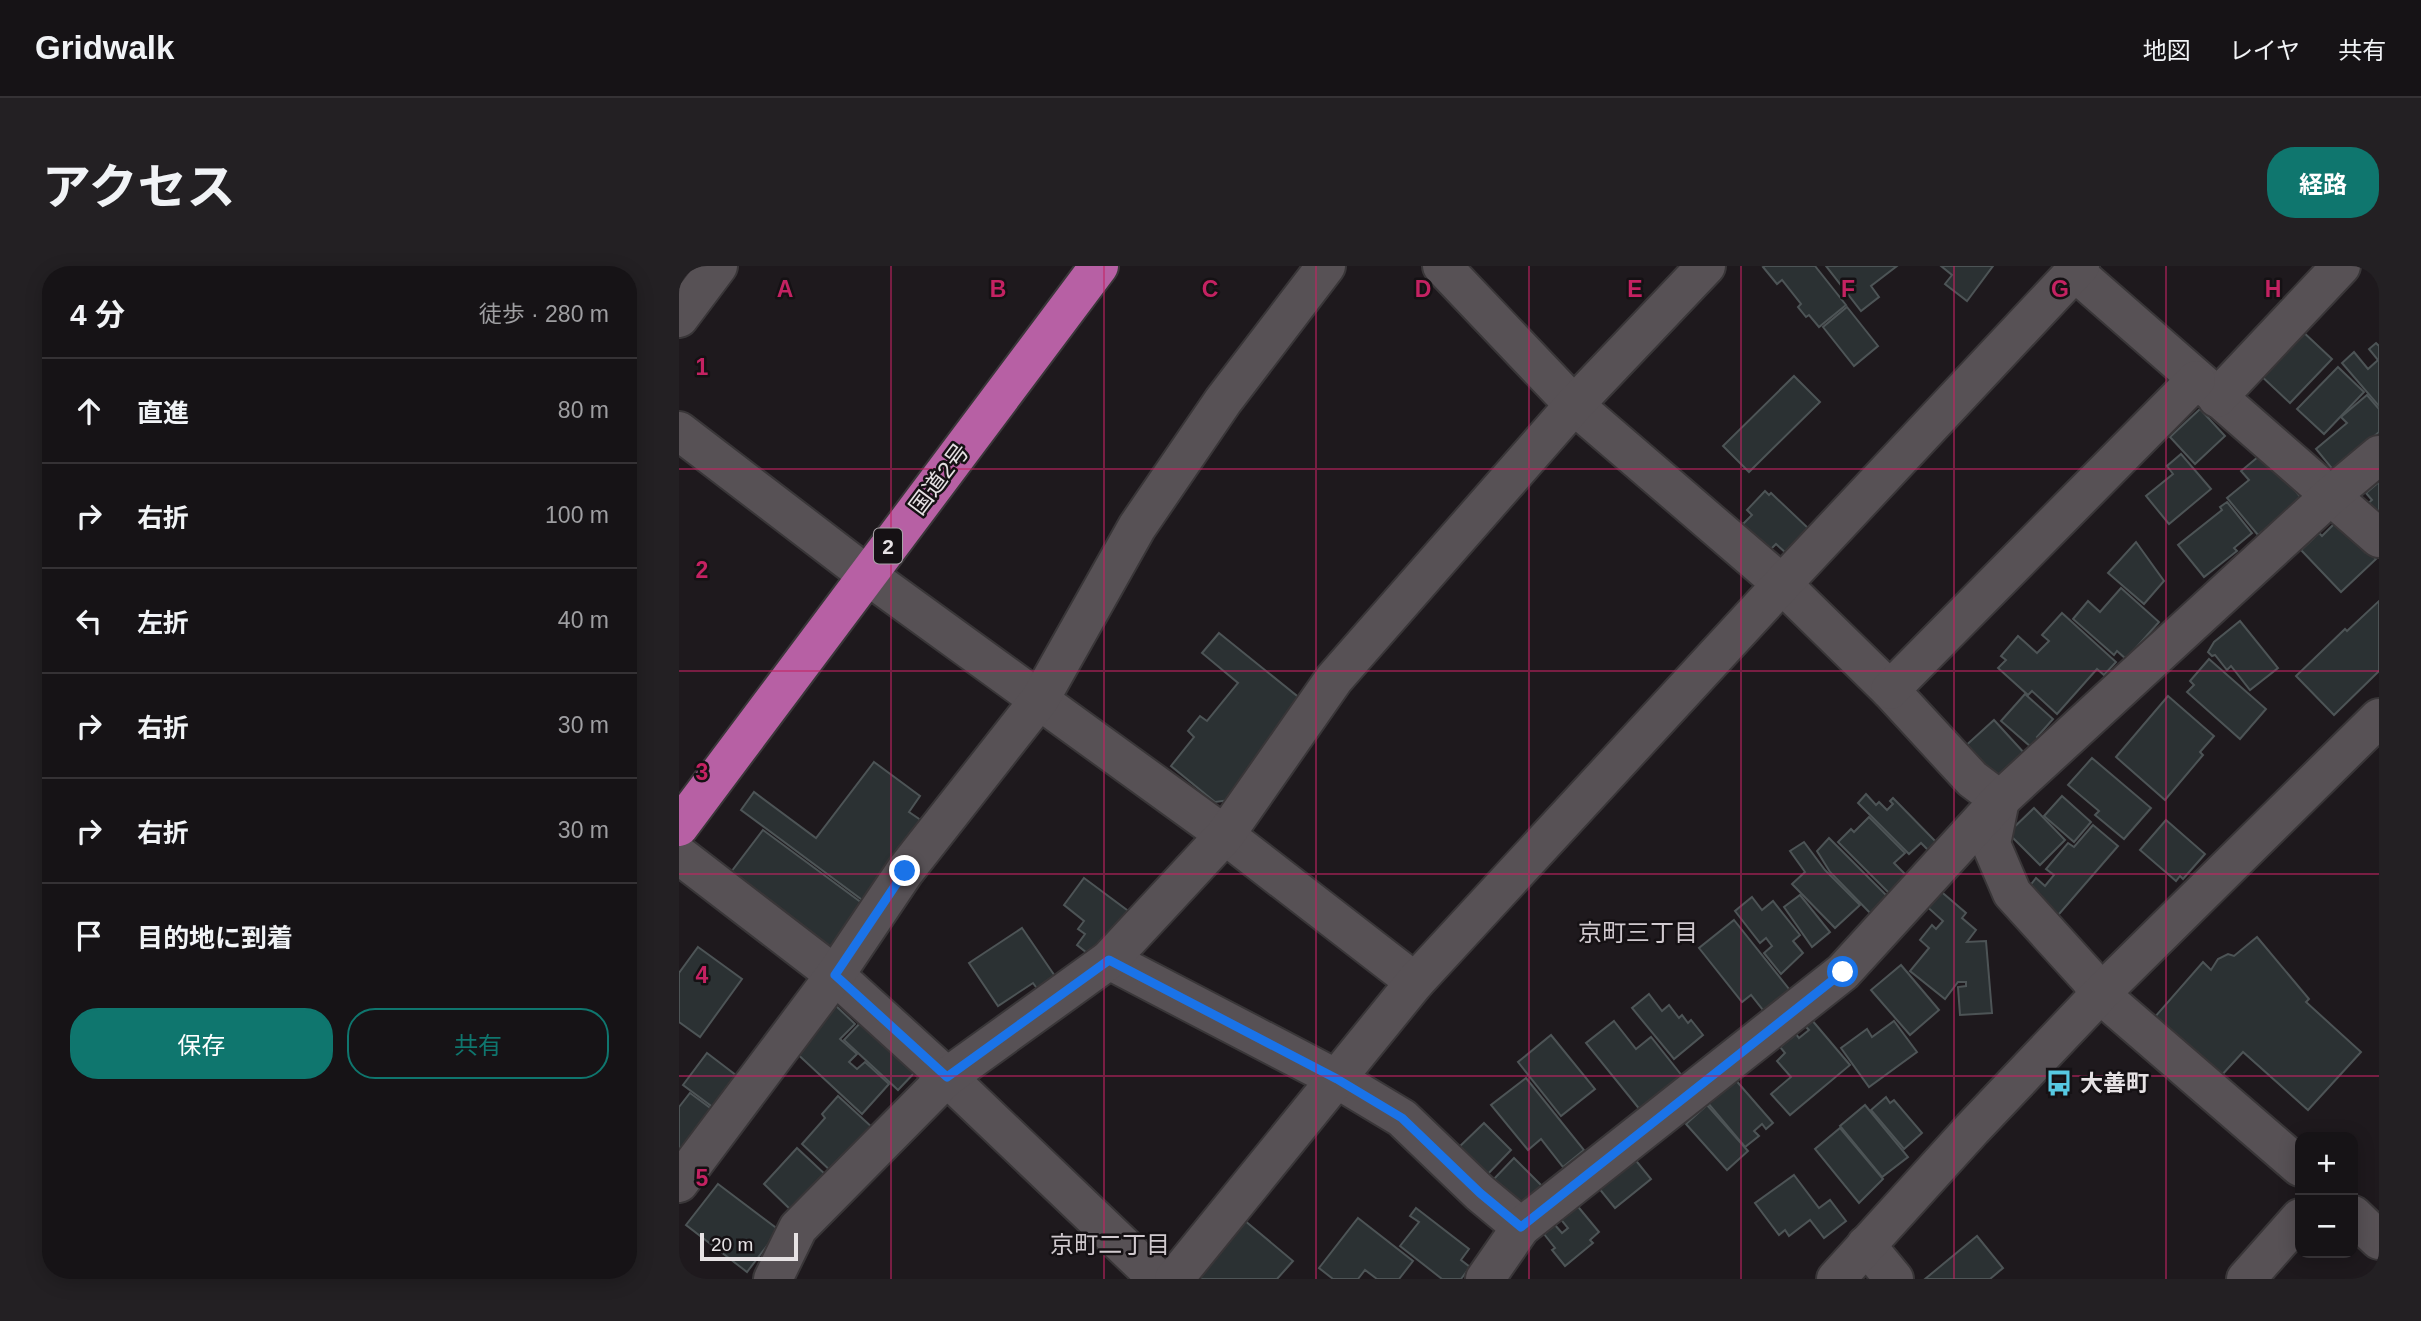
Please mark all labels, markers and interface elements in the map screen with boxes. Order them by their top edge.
text: Gridwalk [35,29,174,66]
text: 地図 [2143,37,2191,64]
text: レイヤ [2229,37,2300,64]
text: 共有 [2338,37,2386,64]
button: 経路 [2267,147,2379,218]
text: アクセス [42,160,236,214]
text: A [777,276,793,302]
text: B [990,276,1006,302]
text: C [1202,276,1218,302]
text: D [1415,276,1431,302]
text: E [1627,276,1643,302]
text: F [1841,276,1855,302]
text: G [2051,276,2069,302]
text: H [2265,276,2281,302]
text: 4 分 [70,298,125,331]
text: 徒歩 · 280 m [479,301,609,327]
text: 1 [696,354,709,380]
icon: ahead [70,392,108,430]
text: 80 m [558,397,609,423]
text: 直進 [137,398,189,428]
street label: 国道2号 [904,439,974,519]
icon: right [70,497,108,535]
text: 100 m [545,502,609,528]
text: 右折 [137,503,189,533]
road number: 2 [874,528,902,564]
text: 2 [696,557,708,583]
icon: left [70,602,108,640]
text: 40 m [558,607,609,633]
text: 左折 [137,608,189,638]
icon: right [70,707,108,745]
text: 30 m [558,712,609,738]
text: 右折 [137,713,189,743]
text: 3 [696,759,708,785]
icon: right [70,812,108,850]
text: 30 m [558,817,609,843]
text: 右折 [137,818,189,848]
route end [889,855,920,886]
icon: arrive [70,917,108,955]
district label: 京町三丁目 [1578,919,1698,946]
text: 目的地に到着 [137,923,293,953]
route start [1827,956,1858,987]
text: 4 [696,962,709,988]
button: 保存 [70,1008,333,1079]
button: 共有 [347,1008,609,1079]
bus stop icon: 大善町 [2044,1068,2074,1098]
place label: 大善町 [2080,1070,2149,1096]
map controls [2295,1132,2358,1258]
button: + [2295,1132,2358,1195]
text: 5 [696,1165,709,1191]
button: − [2295,1195,2358,1258]
scale bar [700,1230,798,1262]
district label: 京町二丁目 [1050,1231,1170,1258]
text: 20 m [711,1234,753,1255]

